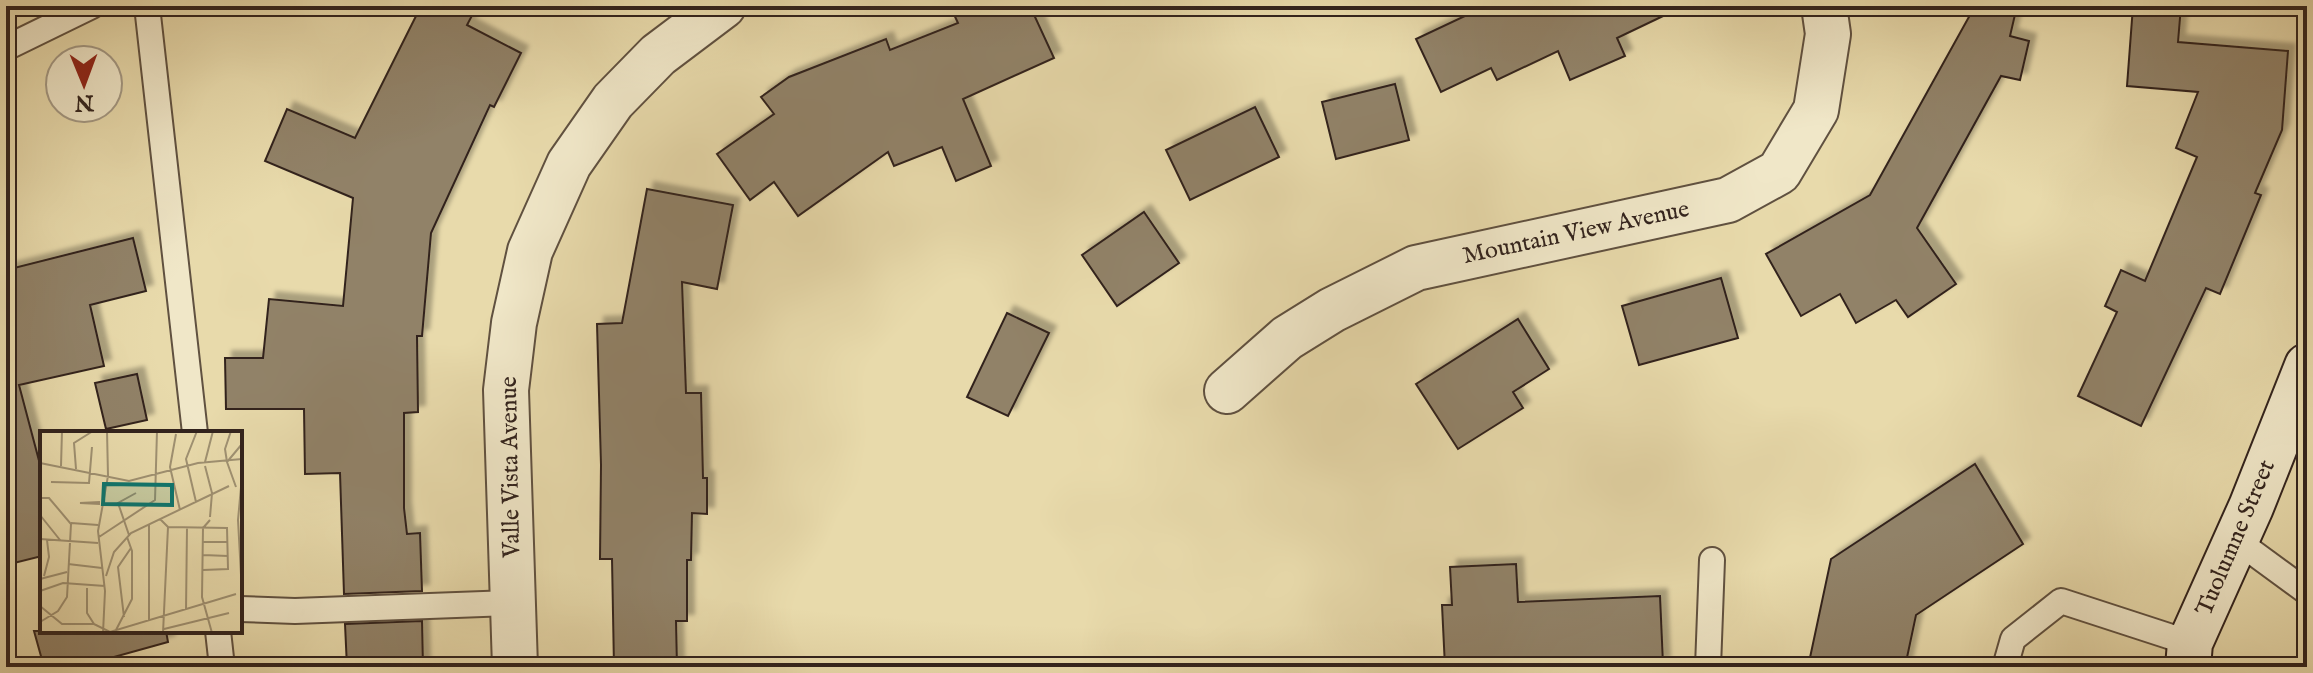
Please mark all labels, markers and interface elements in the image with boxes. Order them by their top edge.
north arrow [44,44,124,124]
text: N [75,88,95,116]
street label: Mountain View Avenue [1460,194,1692,272]
street label: Valle Vista Avenue [494,376,528,559]
inset map [40,431,242,633]
street label: Tuolumne Street [2189,455,2283,621]

